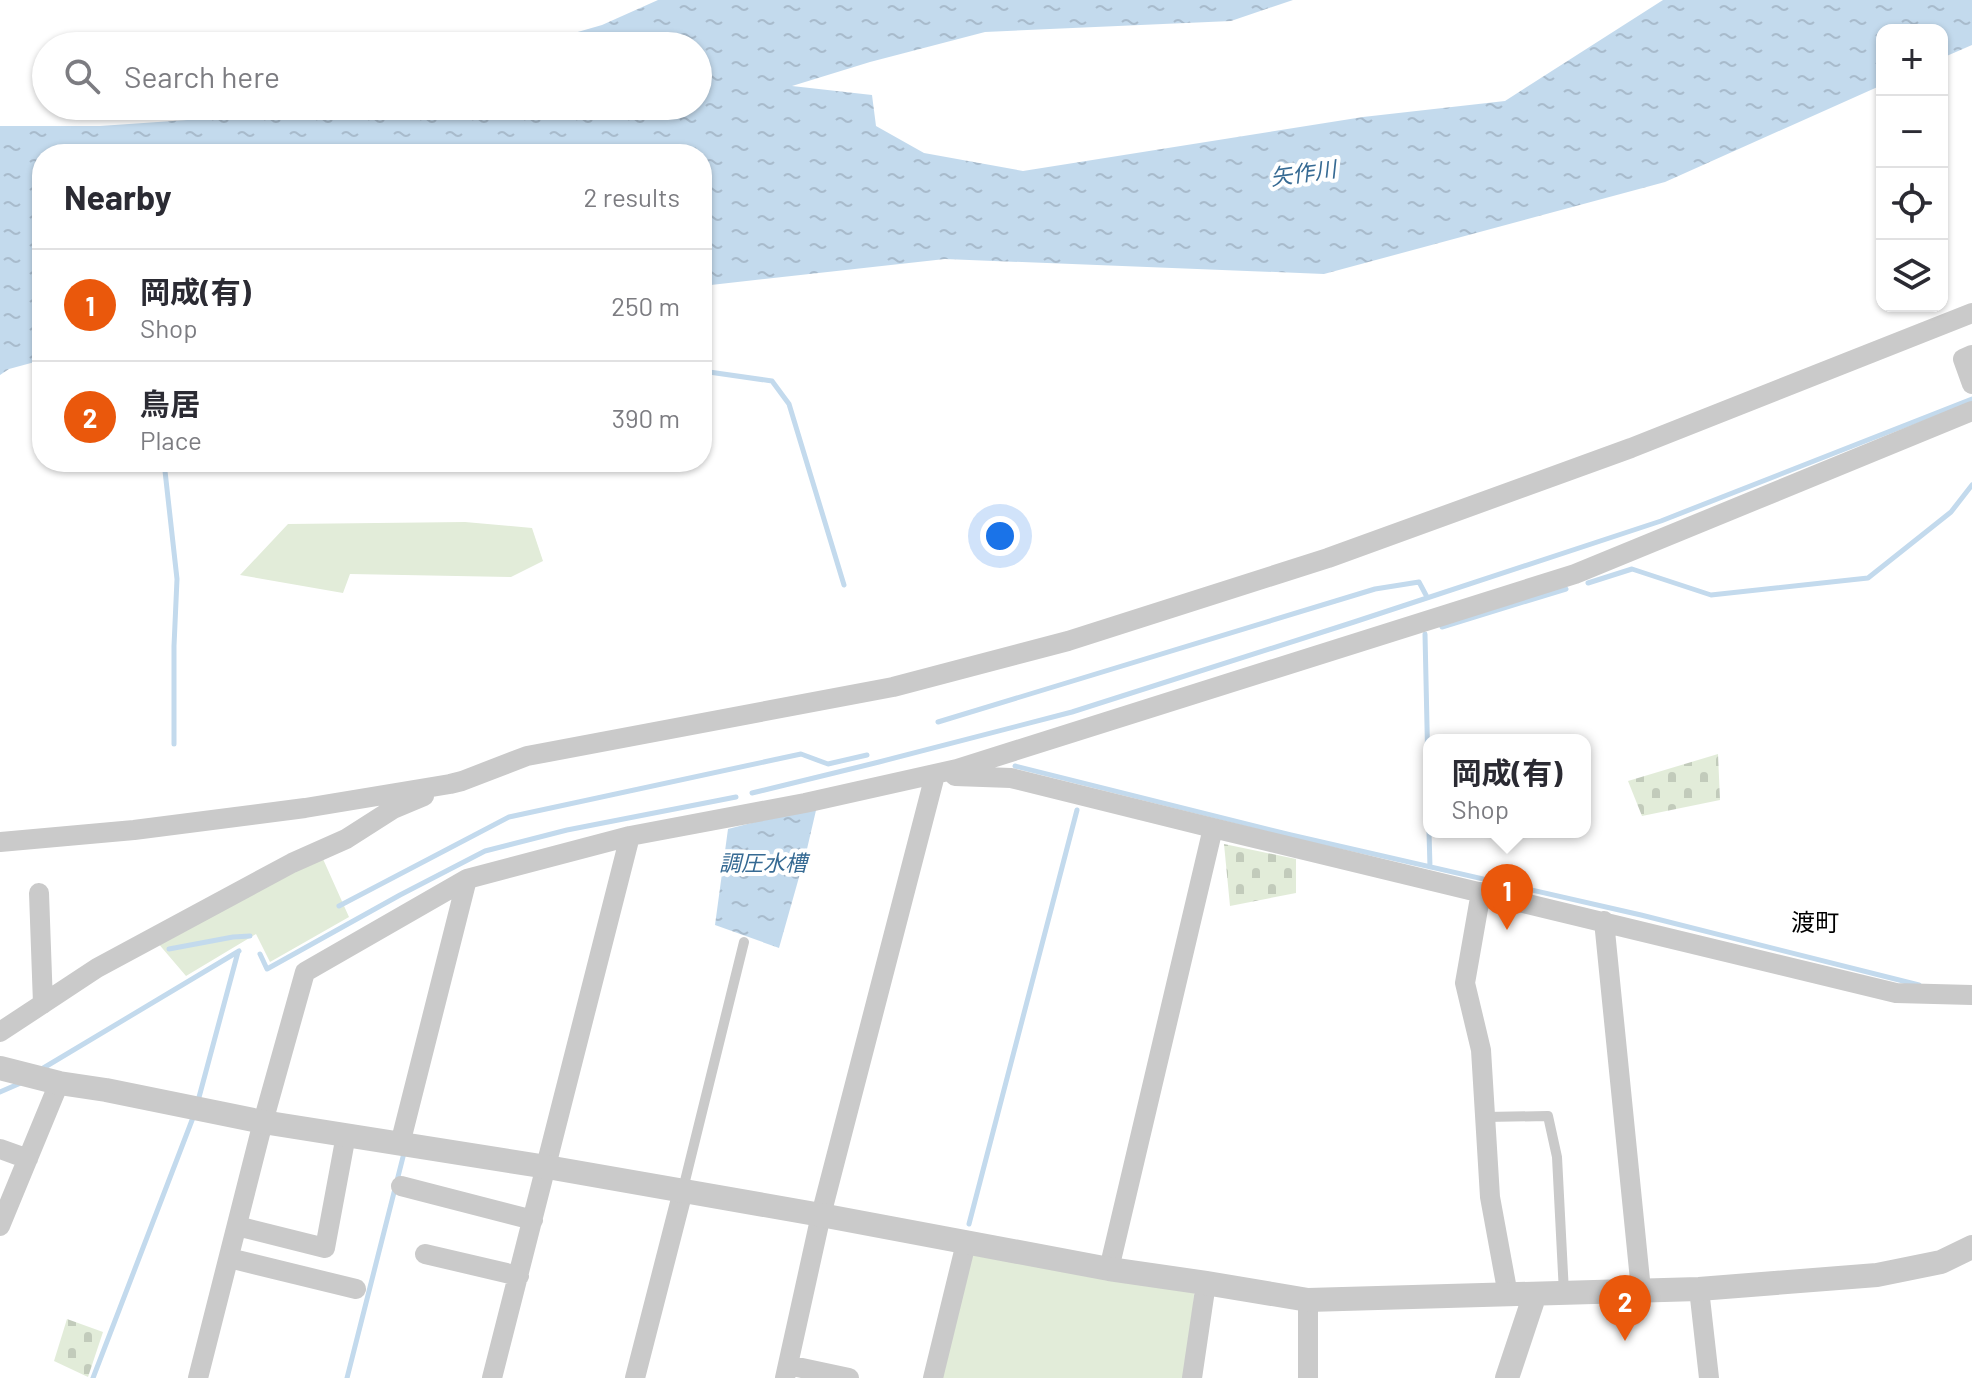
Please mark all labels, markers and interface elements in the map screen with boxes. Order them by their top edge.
map controls [1876,24,1948,312]
button: + [1876,24,1948,96]
search box [32,32,712,120]
icon: search [60,54,104,98]
text: Search here [124,58,280,94]
button: − [1876,96,1948,168]
water label: 矢作川 [1269,154,1339,189]
button: locate [1876,168,1948,240]
text: Nearby [64,176,172,217]
text: 2 results [584,181,680,212]
button: layers [1876,240,1948,312]
text: 岡成(有) [140,273,251,309]
text: 1 [85,290,95,321]
text: 250 m [611,290,680,321]
text: Shop [140,312,198,343]
text: 鳥居 [140,385,200,421]
text: 2 [83,402,97,433]
text: 390 m [612,402,680,433]
text: Place [140,424,202,455]
your location [980,516,1020,556]
popup [1423,734,1591,838]
text: 岡成(有) [1452,754,1562,790]
text: Shop [1452,793,1509,824]
water label: 調圧水槽 [719,849,811,875]
pin: 1 [1481,864,1533,930]
district label: 渡町 [1791,907,1839,936]
pin: 2 [1599,1275,1651,1341]

